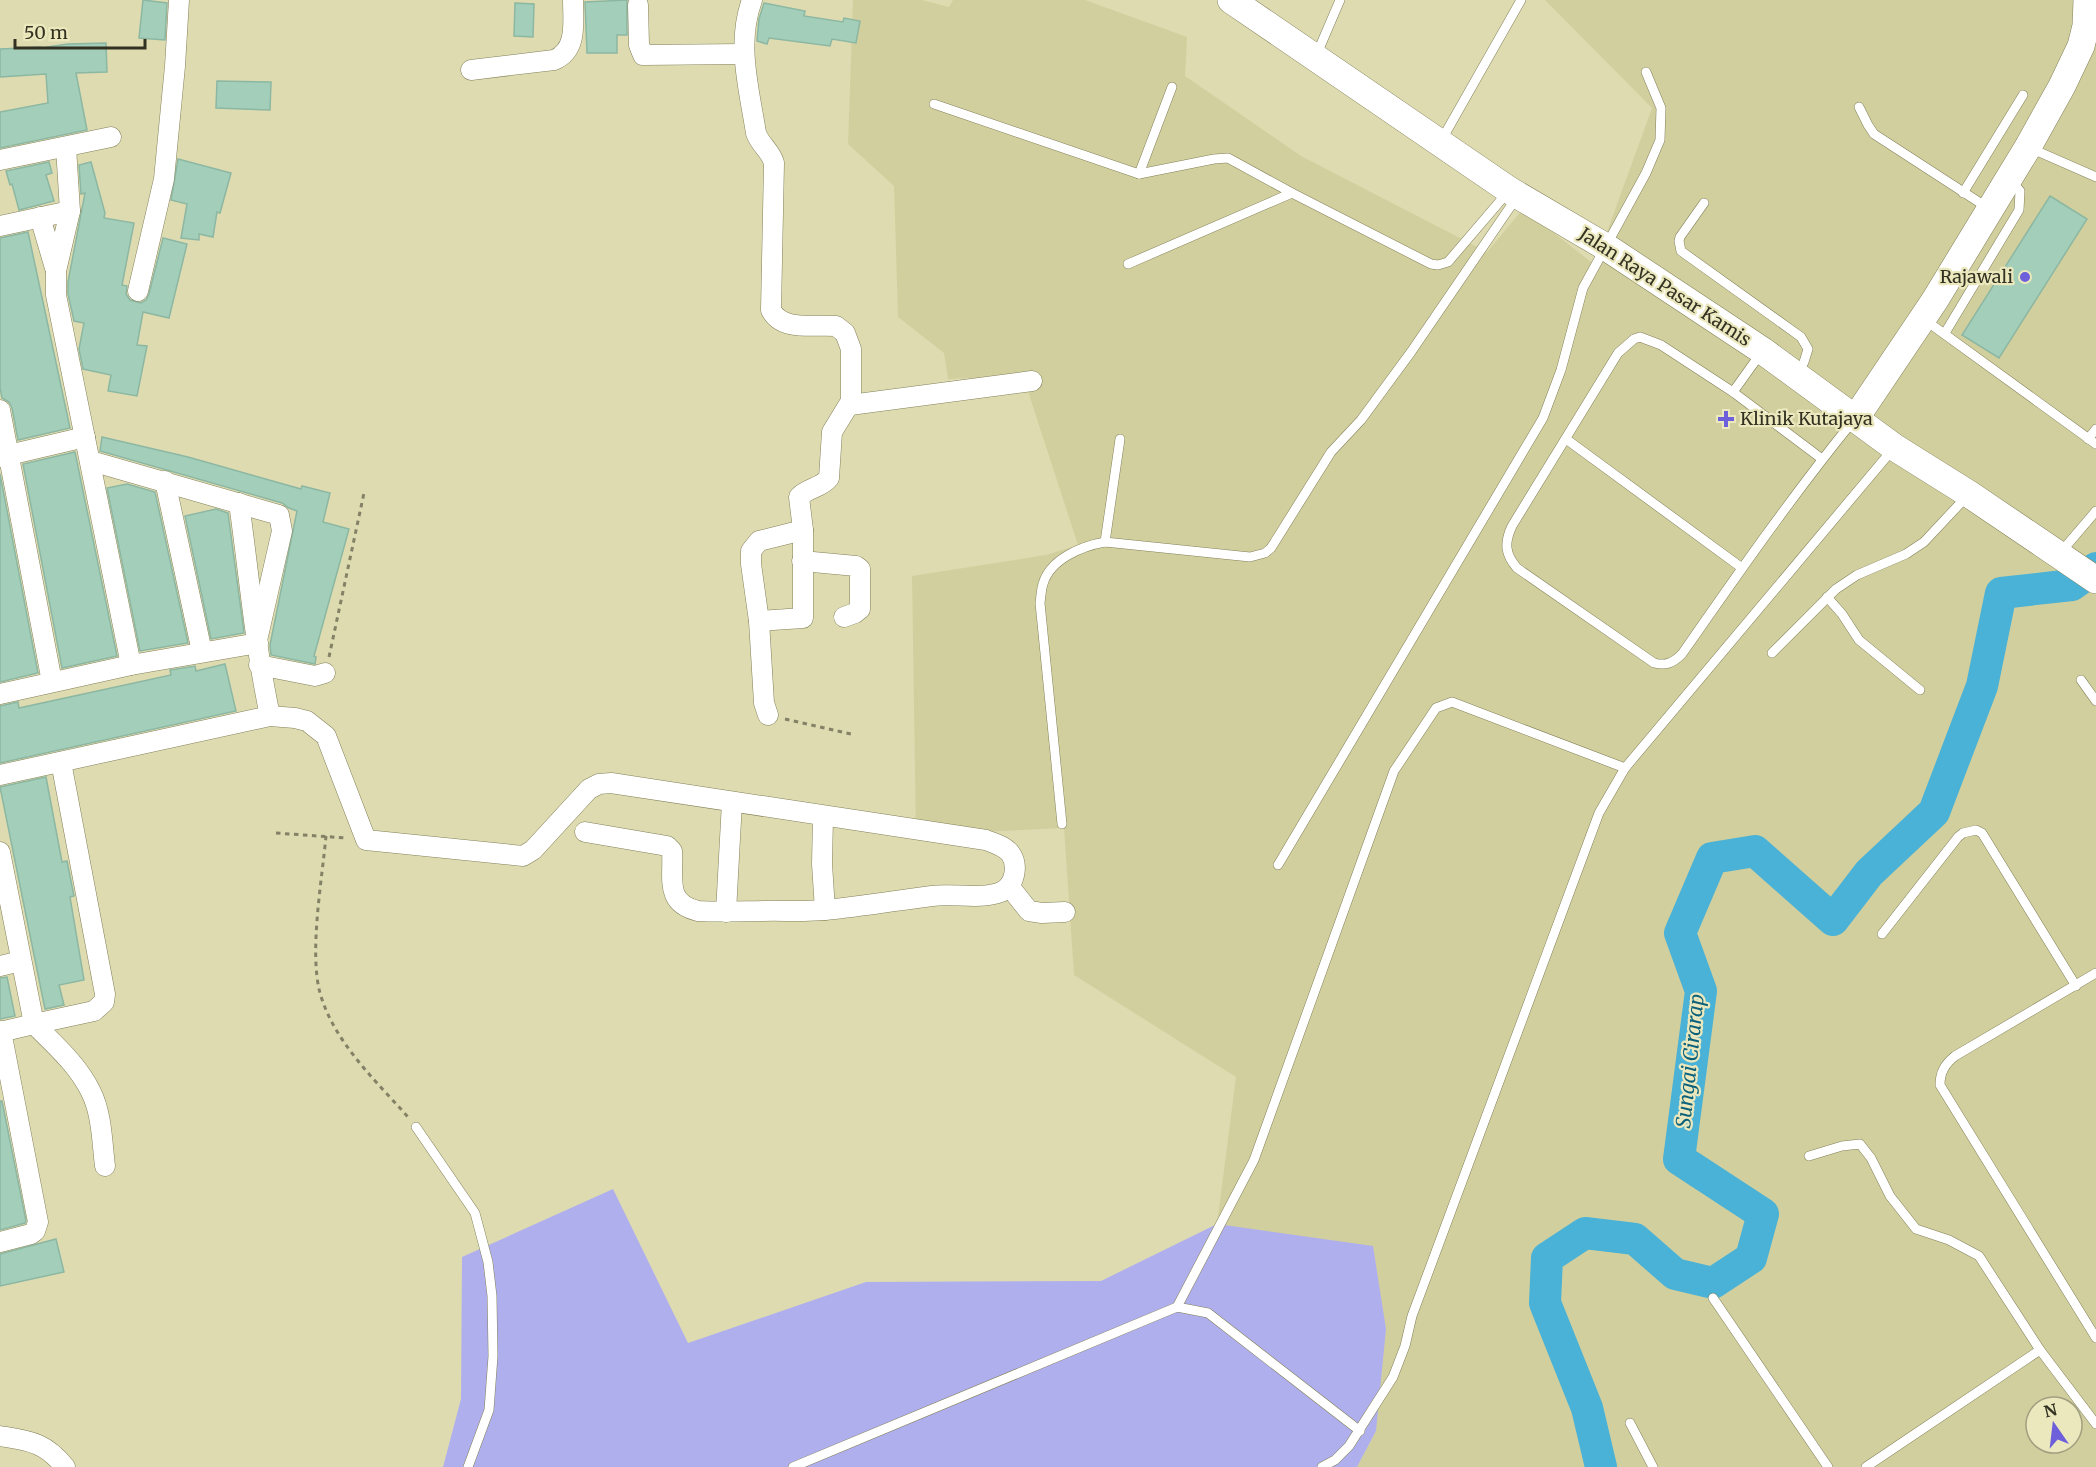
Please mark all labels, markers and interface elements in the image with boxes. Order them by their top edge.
scale bar [15,12,146,50]
text: 50 m [24,21,68,44]
street label: Jalan Raya Pasar Kamis [1574,222,1756,351]
place label: Rajawali [1940,265,2013,288]
marker: Rajawali [2018,270,2032,284]
place label: Klinik Kutajaya [1740,407,1873,430]
marker: Klinik Kutajaya [1717,410,1735,428]
water label: Sungai Cirarap [1670,993,1709,1129]
north arrow [2024,1395,2084,1455]
text: N [2042,1399,2059,1422]

